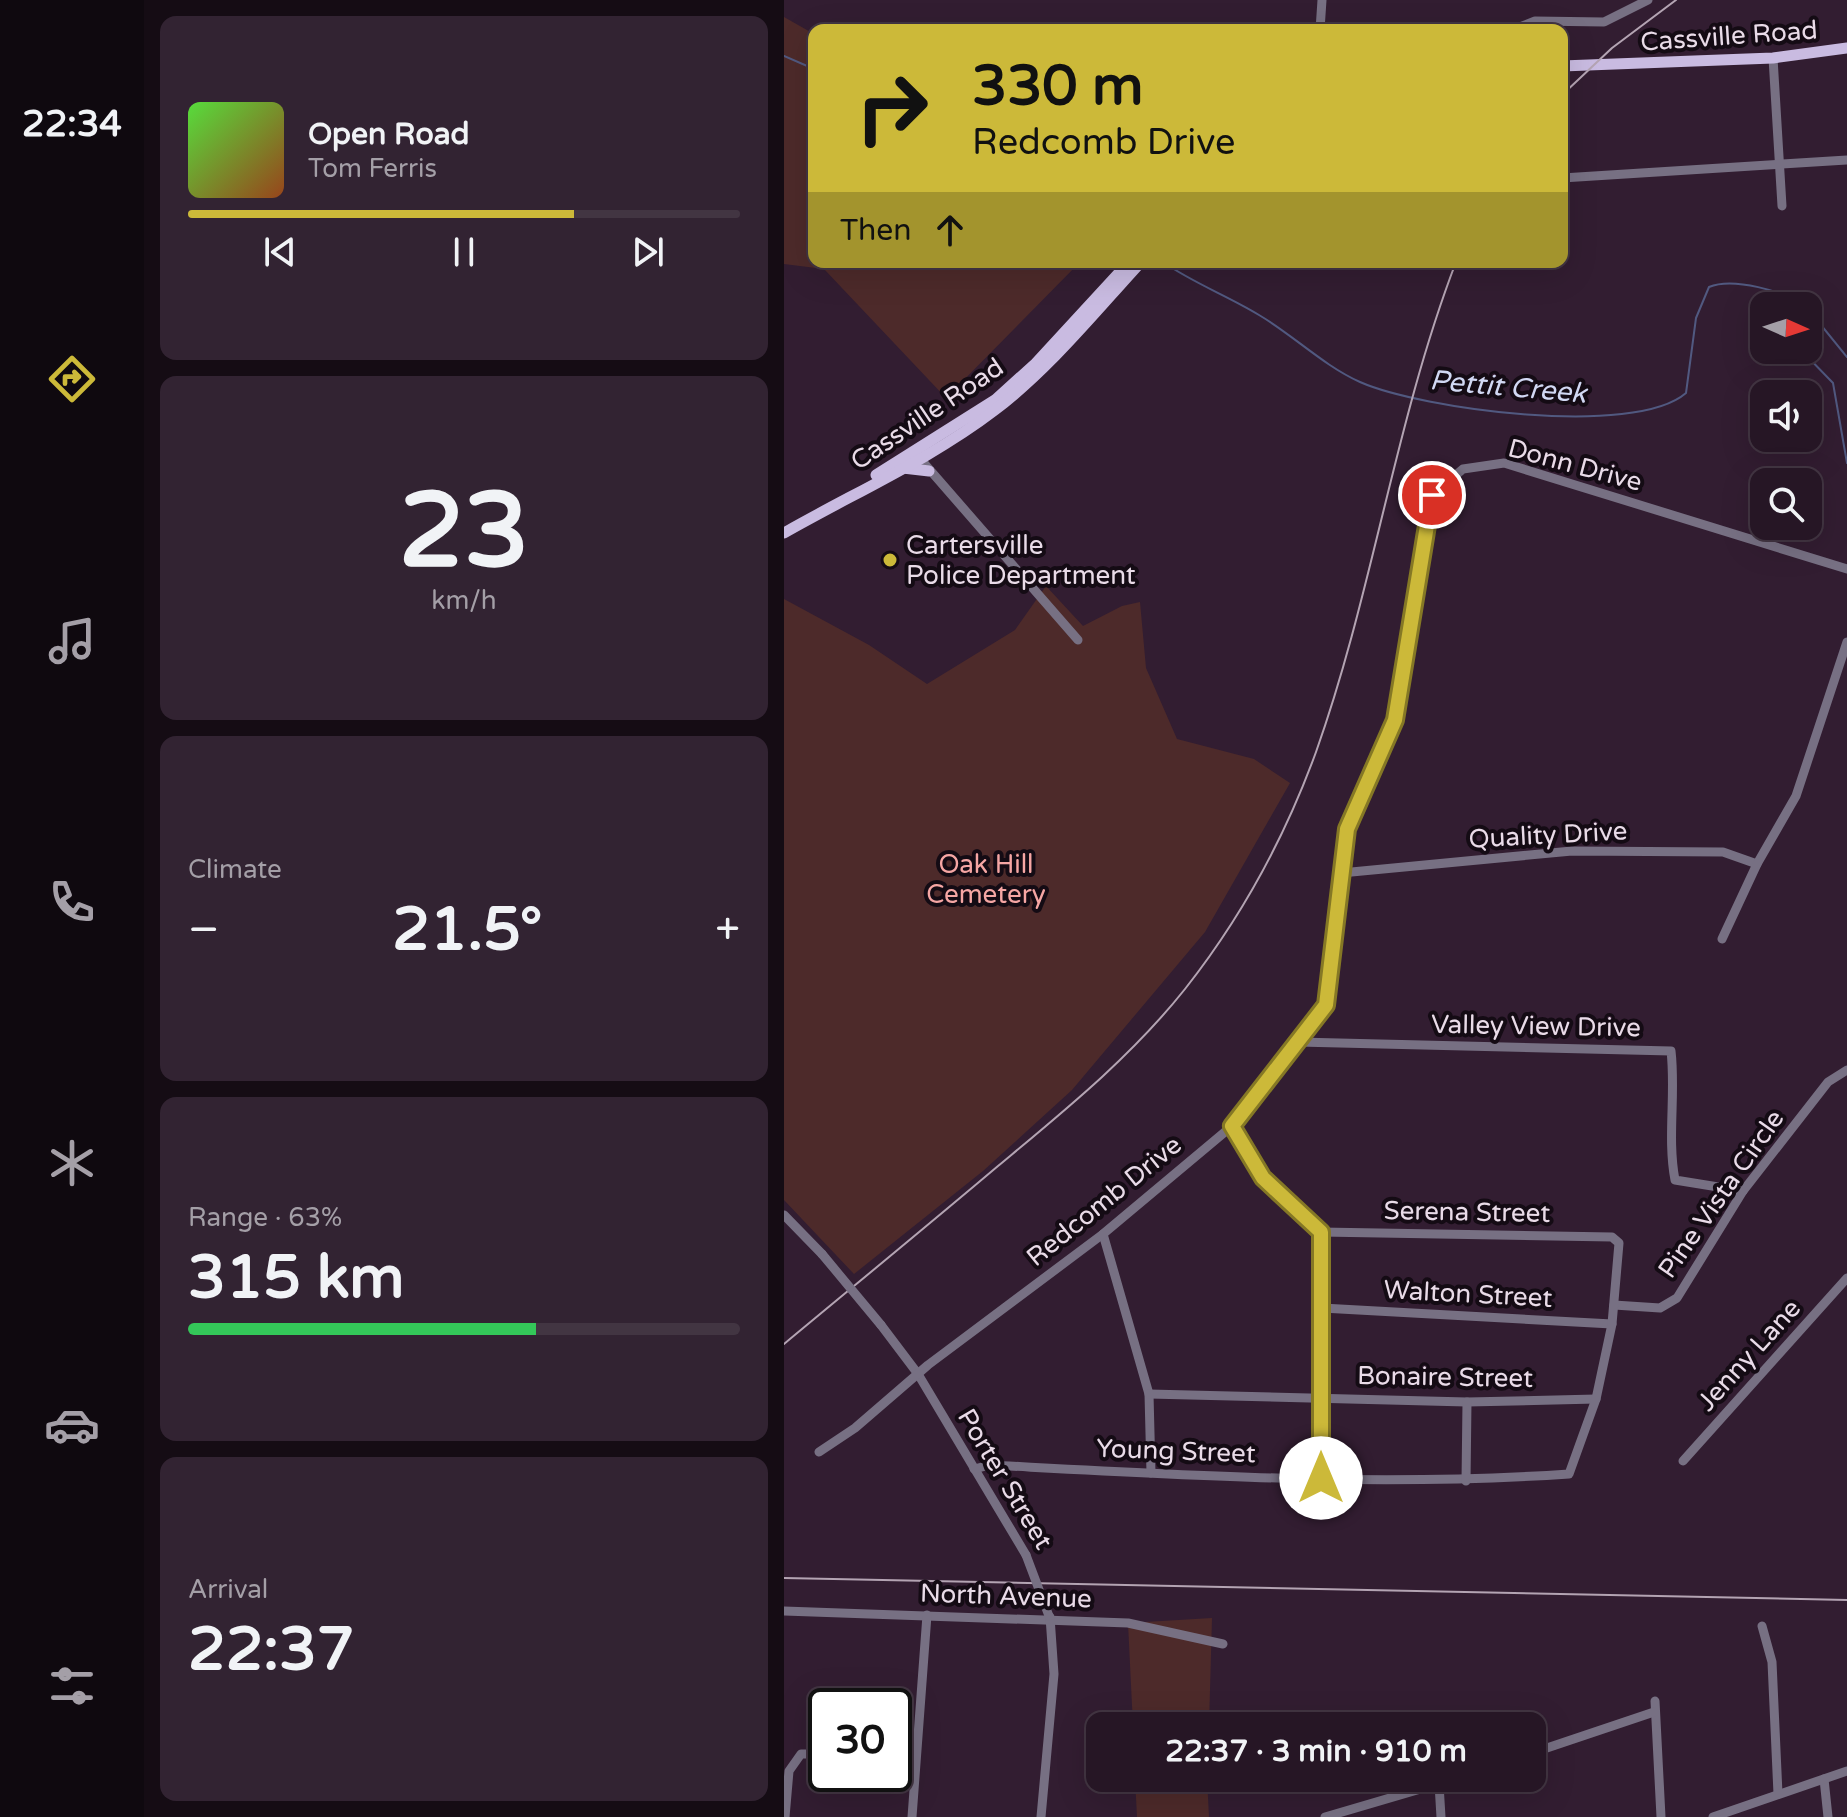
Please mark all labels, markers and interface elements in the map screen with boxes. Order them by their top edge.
street label: Cassville Road [1639,14,1819,58]
text: 330 m [972,53,1143,120]
icon: right [840,56,944,160]
text: 22:34 [22,103,122,146]
text: Open Road [308,116,469,153]
text: Redcomb Drive [972,121,1235,164]
text: Tom Ferris [308,153,437,184]
icon: ahead [928,208,972,252]
text: Then [840,212,912,249]
icon: previous [258,230,302,274]
icon: pause [442,230,486,274]
icon: next [626,230,670,274]
north arrow [1750,292,1822,364]
map controls [1750,292,1822,540]
icon: directions [44,351,100,407]
street label: Cassville Road [845,352,1009,476]
water label: Pettit Creek [1428,363,1589,411]
button: sound [1750,380,1822,452]
street label: Donn Drive [1505,432,1645,498]
pin [1398,461,1466,529]
button: search [1750,468,1822,540]
text: 23 [399,470,529,595]
icon: arrive [1410,473,1454,517]
place label: Cartersville Police Department [906,530,1136,591]
marker: Cartersville Police Department [881,551,899,569]
text: km/h [431,585,497,616]
icon: music [44,613,100,669]
street label: Quality Drive [1468,815,1628,855]
park label: Oak Hill Cemetery [926,849,1046,910]
text: Climate [188,854,282,885]
icon: phone [44,874,100,930]
text: 21.5° [392,894,542,966]
text: − [188,904,219,957]
text: + [715,904,740,957]
street label: Valley View Drive [1431,1009,1641,1043]
street label: Pine Vista Circle [1651,1104,1791,1284]
street label: Redcomb Drive [1020,1129,1188,1273]
icon: climate [44,1135,100,1191]
street label: Serena Street [1383,1195,1551,1229]
text: Range · 63% [188,1202,342,1233]
text: 315 km [188,1242,404,1314]
street label: Walton Street [1383,1274,1553,1314]
street label: Jenny Lane [1691,1293,1807,1417]
street label: Bonaire Street [1357,1360,1533,1394]
icon: car [44,1397,100,1453]
street label: Porter Street [951,1403,1059,1555]
street label: Young Street [1096,1433,1256,1469]
position arrow [1279,1436,1363,1520]
text: Arrival [188,1574,268,1605]
street label: North Avenue [920,1578,1092,1614]
text: 22:37 [188,1614,354,1686]
icon: filters [44,1658,100,1714]
speed limit sign: 30 [808,1688,912,1792]
text: 22:37 · 3 min · 910 m [1165,1733,1467,1770]

